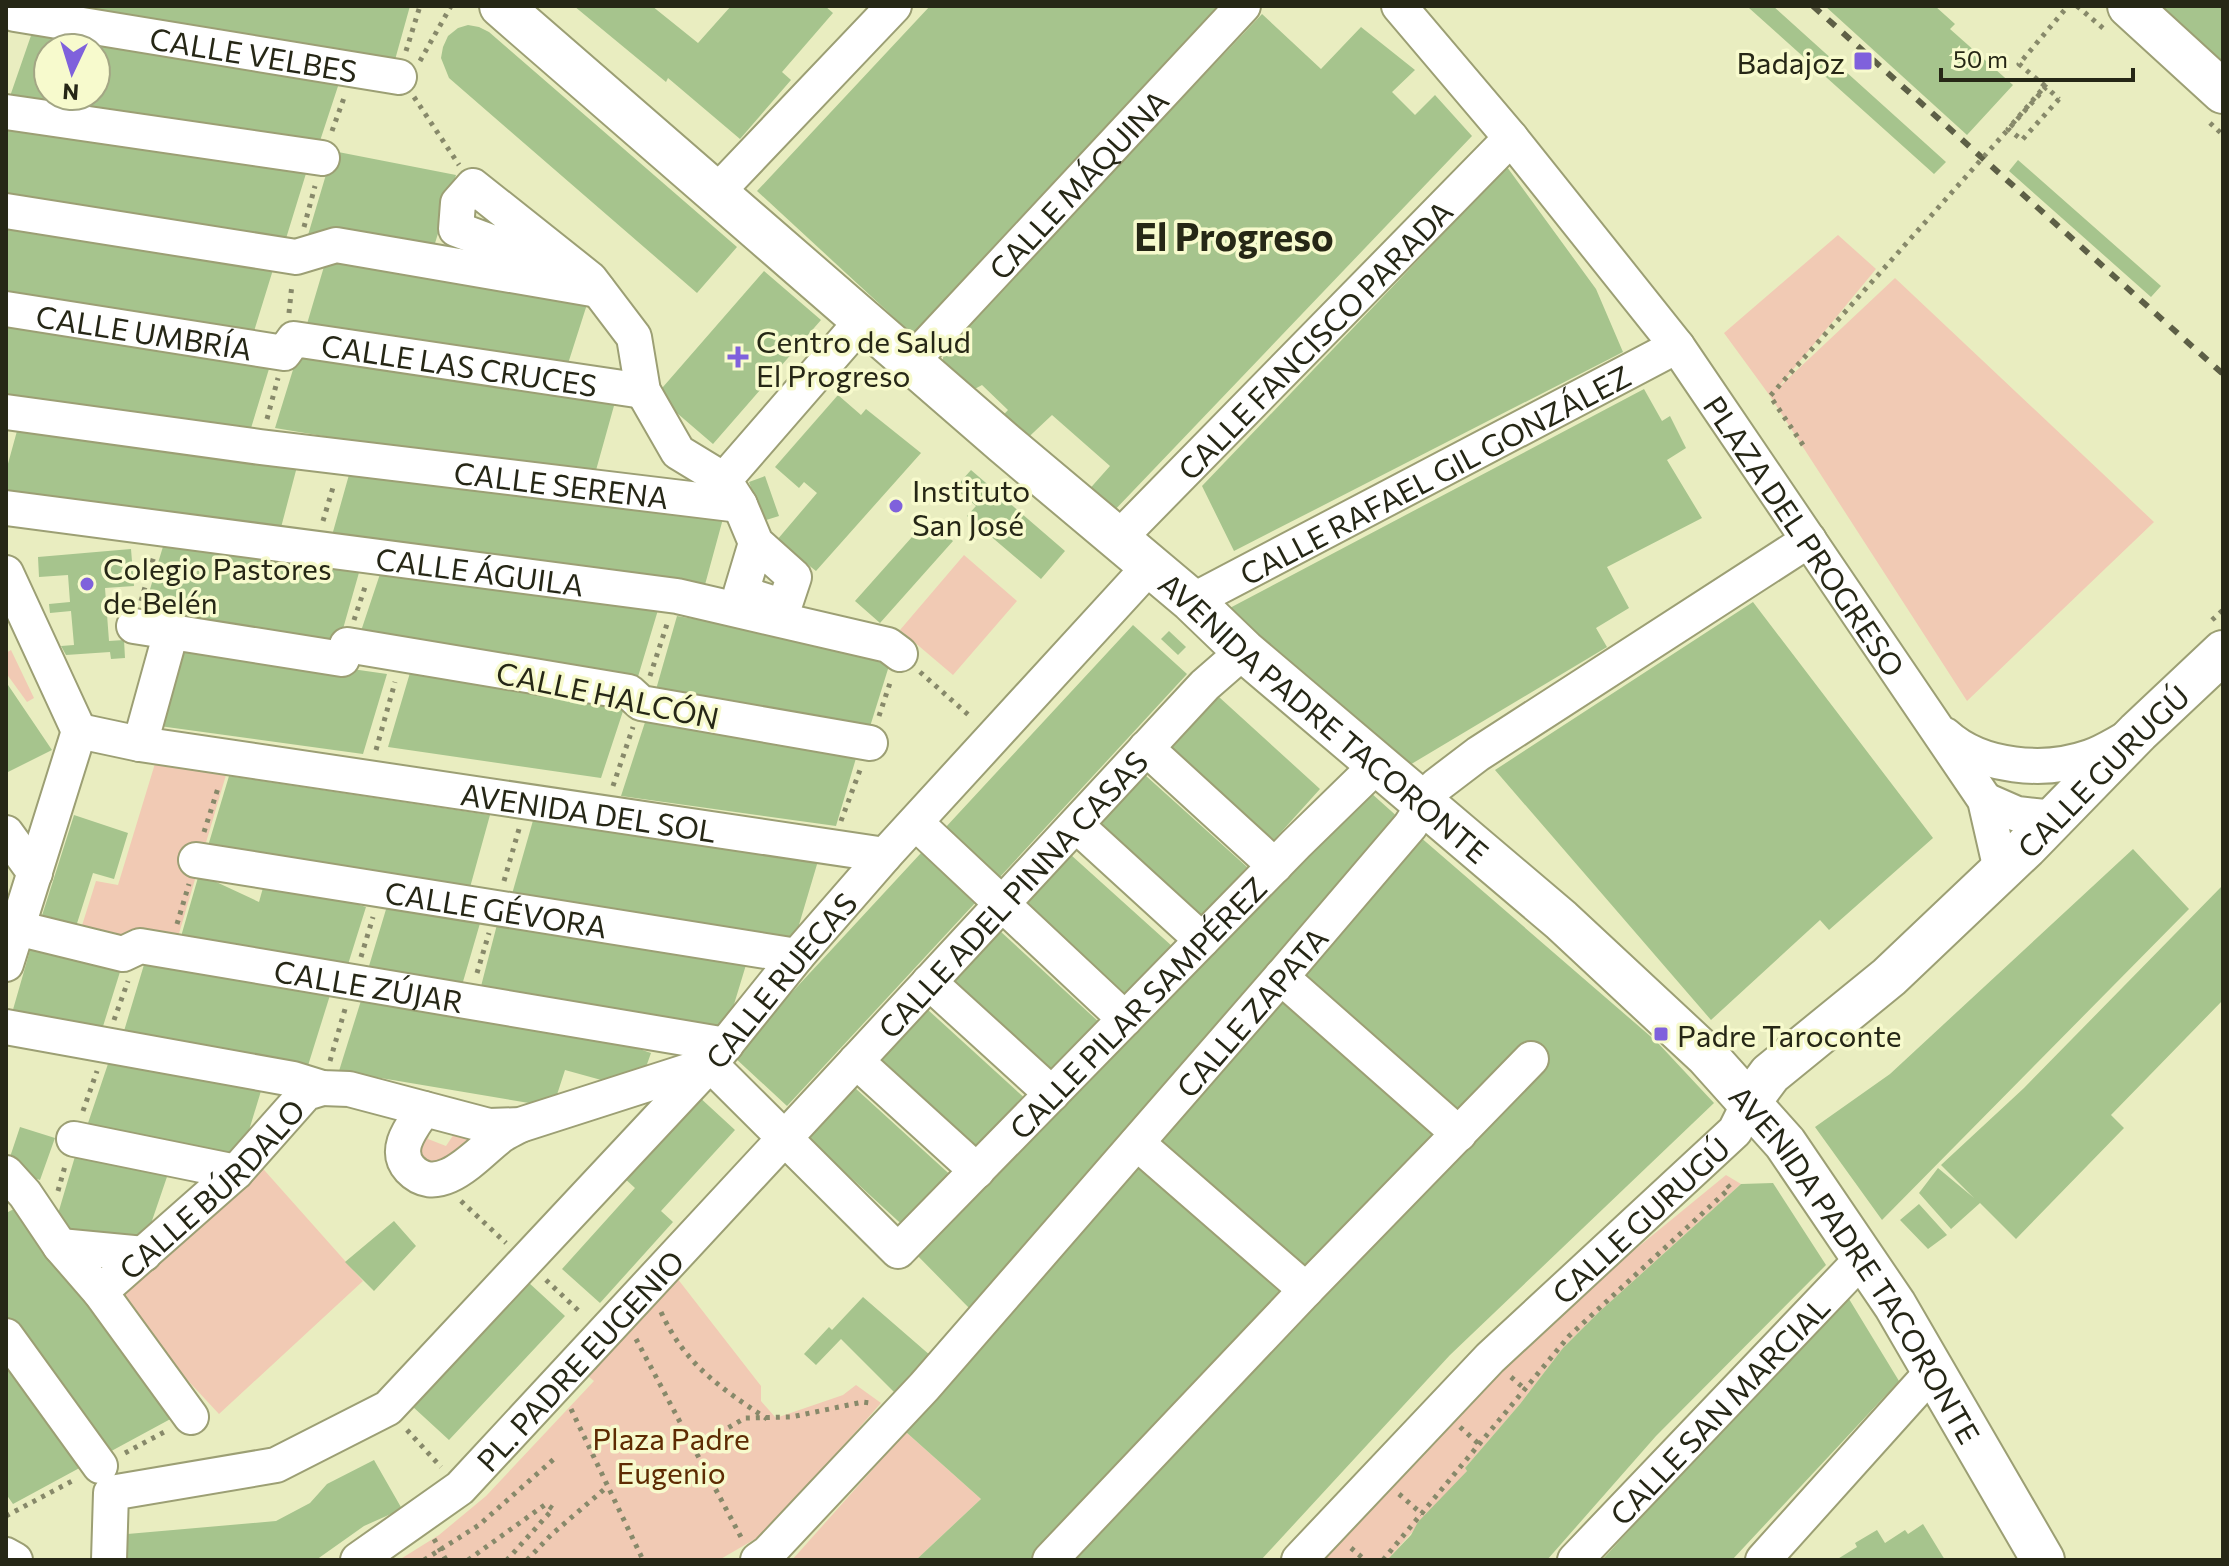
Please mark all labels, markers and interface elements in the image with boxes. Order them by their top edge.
street label: CALLE VELBES [147,18,360,88]
north arrow [32,32,112,112]
scale bar [1941,32,2133,82]
place label: Badajoz [1736,43,1845,80]
text: 50 m [1953,44,2008,73]
marker: Badajoz [1852,50,1874,72]
text: N [61,78,80,106]
street label: CALLE MÁQUINA [980,81,1175,286]
street label: CALLE FANCISCO PARADA [1169,192,1459,486]
district label: El Progreso [1134,212,1334,259]
street label: CALLE UMBRÍA [34,296,255,366]
place label: Centro de Salud El Progreso [756,322,971,393]
street label: CALLE LAS CRUCES [319,325,600,402]
marker: Centro de Salud El Progreso [727,346,749,368]
street label: CALLE RAFAEL GIL GONZÁLEZ [1233,356,1636,591]
street label: PLAZA DEL PROGRESO [1697,388,1914,683]
street label: CALLE SERENA [452,452,671,515]
place label: Instituto San José [912,471,1030,542]
marker: Instituto San José [887,497,905,515]
street label: CALLE ÁGUILA [374,538,586,602]
place label: Colegio Pastores de Belén [103,549,332,620]
street label: AVENIDA PADRE TACORONTE [1152,564,1497,870]
marker: Colegio Pastores de Belén [78,575,96,593]
street label: CALLE HALCÓN [493,652,723,736]
street label: CALLE GURUGÚ [2008,676,2196,864]
street label: CALLE ADEL PINNA CASAS [869,742,1154,1045]
street label: AVENIDA DEL SOL [458,774,719,848]
street label: CALLE PILAR SAMPÉREZ [1001,868,1273,1146]
street label: CALLE GÉVORA [383,872,610,944]
street label: CALLE RUECAS [696,884,863,1075]
street label: CALLE ZAPATA [1167,919,1335,1104]
street label: CALLE ZÚJAR [272,951,466,1019]
place label: Padre Taroconte [1677,1016,1901,1053]
marker: Padre Taroconte [1652,1025,1670,1043]
street label: AVENIDA PADRE TACORONTE [1723,1077,1989,1450]
street label: CALLE BÚRDALO [110,1091,311,1286]
street label: CALLE GURUGÚ [1543,1128,1736,1311]
street label: PL. PADRE EUGENIO [468,1242,691,1478]
street label: CALLE SAN MARCIAL [1601,1287,1836,1531]
park label: Plaza Padre Eugenio [592,1419,750,1490]

